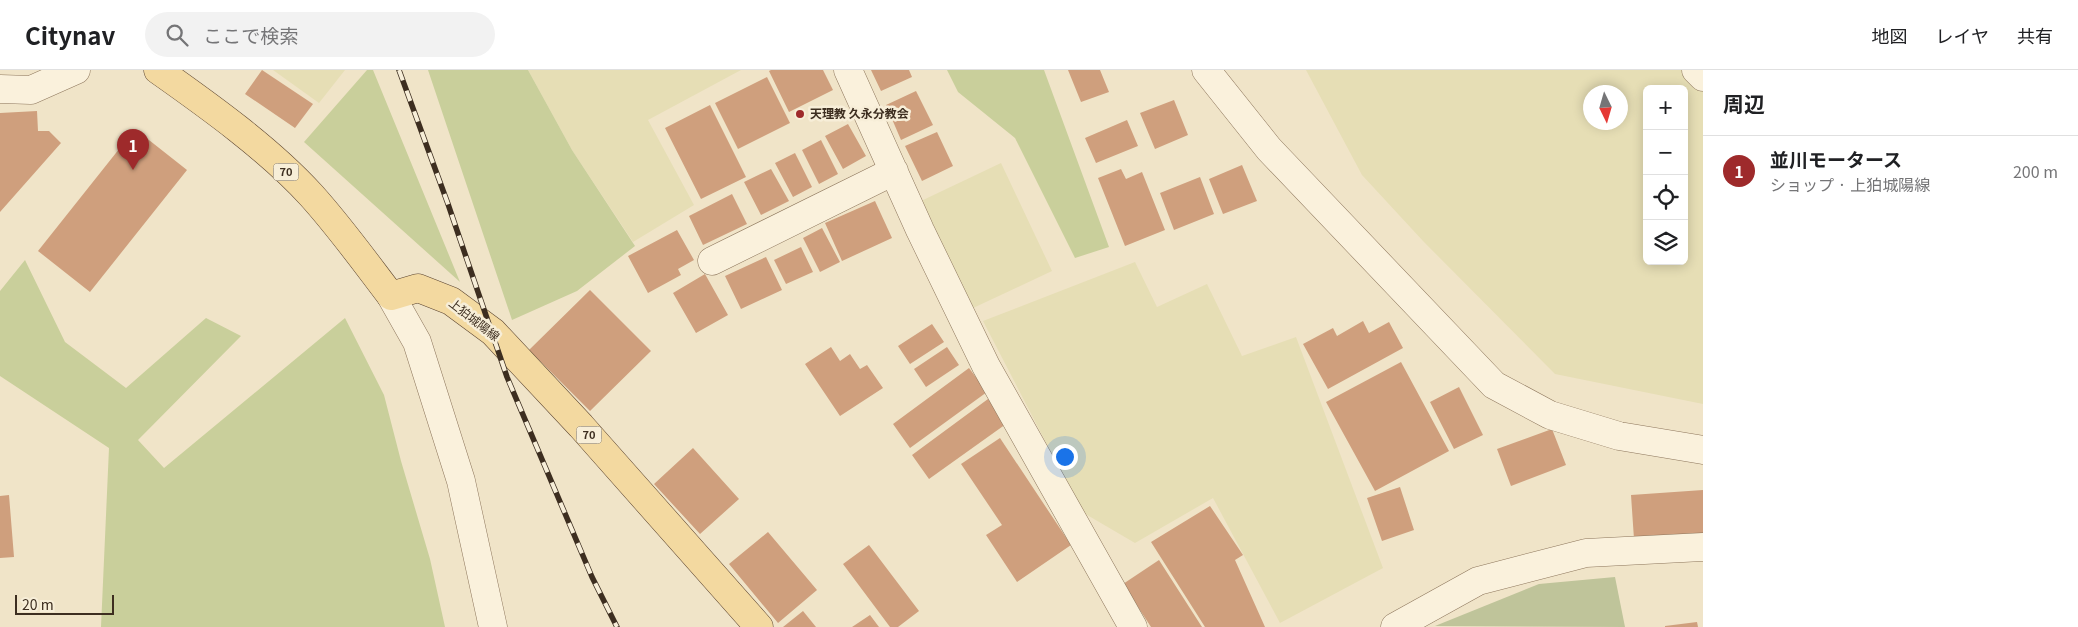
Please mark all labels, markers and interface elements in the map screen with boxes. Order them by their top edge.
search box [145,12,495,57]
text: Citynav [25,17,115,52]
icon: search [163,21,191,49]
text: ここで検索 [203,21,298,48]
text: 地図 [1872,22,1908,48]
text: レイヤ [1936,22,1989,48]
text: 共有 [2017,22,2053,48]
north arrow [1583,85,1628,130]
map controls [1643,85,1688,265]
button: + [1643,85,1688,130]
text: 周辺 [1723,88,1765,118]
place label: 天理教 久永分教会 [810,104,909,121]
marker: 天理教 久永分教会 [794,108,806,120]
pin: 1 [117,129,149,170]
button: − [1643,130,1688,175]
text: 並川モータース [1770,145,1902,172]
text: 1 [1734,159,1744,183]
text: 200 m [2013,159,2058,183]
road number: 70 [274,164,298,180]
text: ショップ · 上狛城陽線 [1770,172,1930,196]
button: locate [1643,175,1688,220]
button: layers [1643,220,1688,265]
street label: 上狛城陽線 [446,294,504,344]
road number: 70 [576,426,602,444]
your location [1052,444,1078,470]
scale bar [15,592,114,615]
text: 20 m [22,594,54,614]

